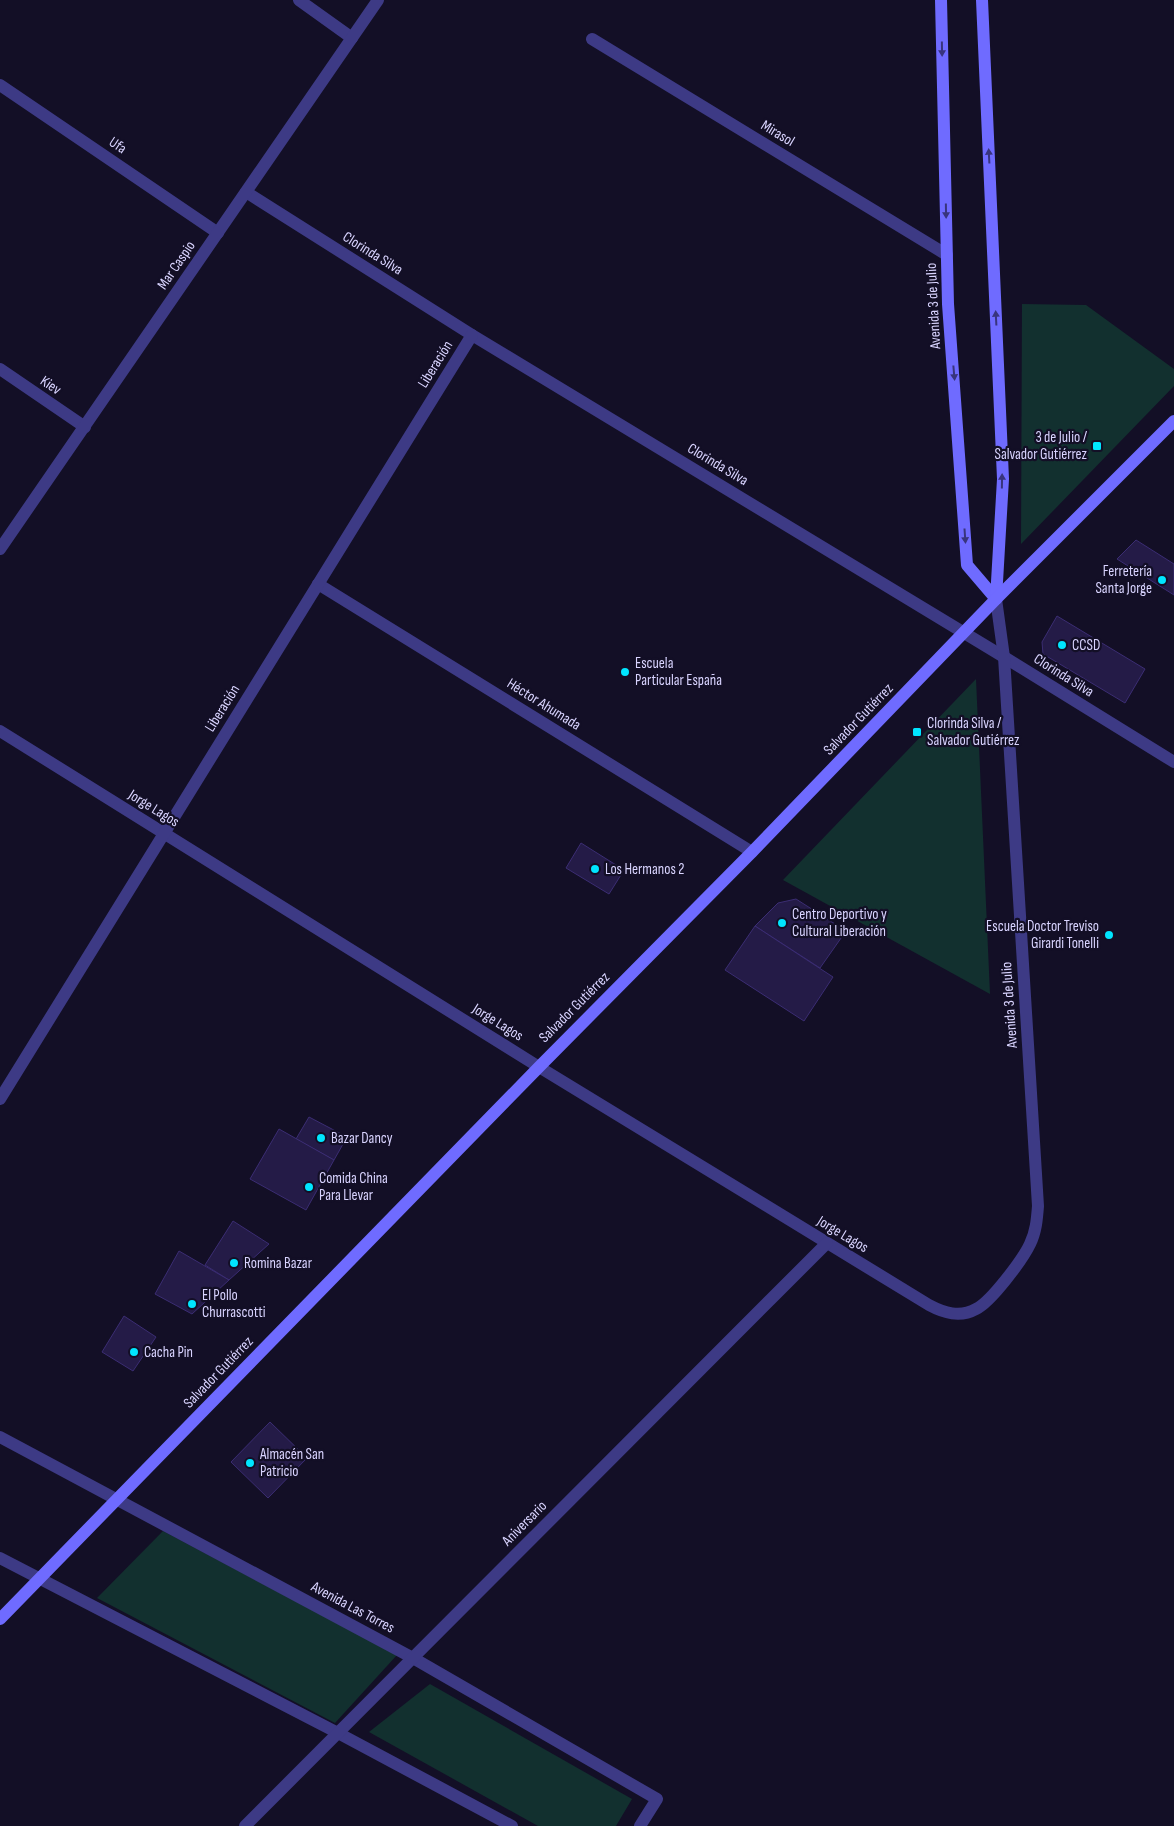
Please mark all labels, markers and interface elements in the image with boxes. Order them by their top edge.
one-way arrow [938,41,946,57]
street label: Mirasol [757,116,798,151]
street label: Ufa [105,133,130,158]
one-way arrow [984,148,992,164]
one-way arrow [942,203,950,219]
street label: Clorinda Silva [339,227,407,280]
street label: Mar Caspio [153,237,200,293]
street label: Avenida 3 de Julio [922,262,945,351]
one-way arrow [991,310,999,326]
street label: Liberación [414,337,457,391]
one-way arrow [950,366,958,382]
street label: Kiev [37,372,65,399]
place label: 3 de Julio / Salvador Gutiérrez [995,428,1088,464]
street label: Clorinda Silva [684,439,752,490]
marker: 3 de Julio / Salvador Gutiérrez [1091,440,1103,452]
one-way arrow [998,472,1006,488]
one-way arrow [961,528,969,544]
place label: Ferretería Santa Jorge [1095,562,1152,598]
marker: Ferretería Santa Jorge [1156,574,1168,586]
place label: CCSD [1072,636,1100,655]
marker: CCSD [1056,639,1068,651]
street label: Clorinda Silva [1030,649,1098,702]
place label: Escuela Particular España [635,654,722,690]
marker: Escuela Particular España [619,666,631,678]
street label: Héctor Ahumada [503,674,584,735]
street label: Salvador Gutiérrez [819,679,898,759]
street label: Liberación [201,681,244,735]
place label: Clorinda Silva / Salvador Gutiérrez [927,714,1020,750]
marker: Clorinda Silva / Salvador Gutiérrez [911,726,923,738]
street label: Jorge Lagos [124,785,183,831]
place label: Los Hermanos 2 [605,860,684,879]
marker: Los Hermanos 2 [589,863,601,875]
place label: Centro Deportivo y Cultural Liberación [792,905,887,941]
marker: Centro Deportivo y Cultural Liberación [776,917,788,929]
place label: Escuela Doctor Treviso Girardi Tonelli [986,917,1099,953]
marker: Escuela Doctor Treviso Girardi Tonelli [1103,929,1115,941]
street label: Avenida 3 de Julio [997,961,1022,1050]
street label: Salvador Gutiérrez [535,968,614,1047]
street label: Jorge Lagos [468,999,527,1045]
place label: Bazar Dancy [331,1129,393,1148]
marker: Bazar Dancy [315,1132,327,1144]
place label: Comida China Para Llevar [319,1169,388,1205]
marker: Comida China Para Llevar [303,1181,315,1193]
street label: Jorge Lagos [813,1211,872,1257]
place label: Romina Bazar [244,1254,313,1273]
marker: Romina Bazar [228,1257,240,1269]
place label: El Pollo Churrascotti [202,1286,266,1322]
marker: El Pollo Churrascotti [186,1298,198,1310]
street label: Salvador Gutiérrez [179,1332,258,1412]
place label: Cacha Pin [144,1343,193,1362]
marker: Cacha Pin [128,1346,140,1358]
place label: Almacén San Patricio [259,1445,324,1481]
marker: Almacén San Patricio [244,1457,256,1469]
street label: Aniversario [497,1497,551,1551]
street label: Avenida Las Torres [307,1577,398,1637]

